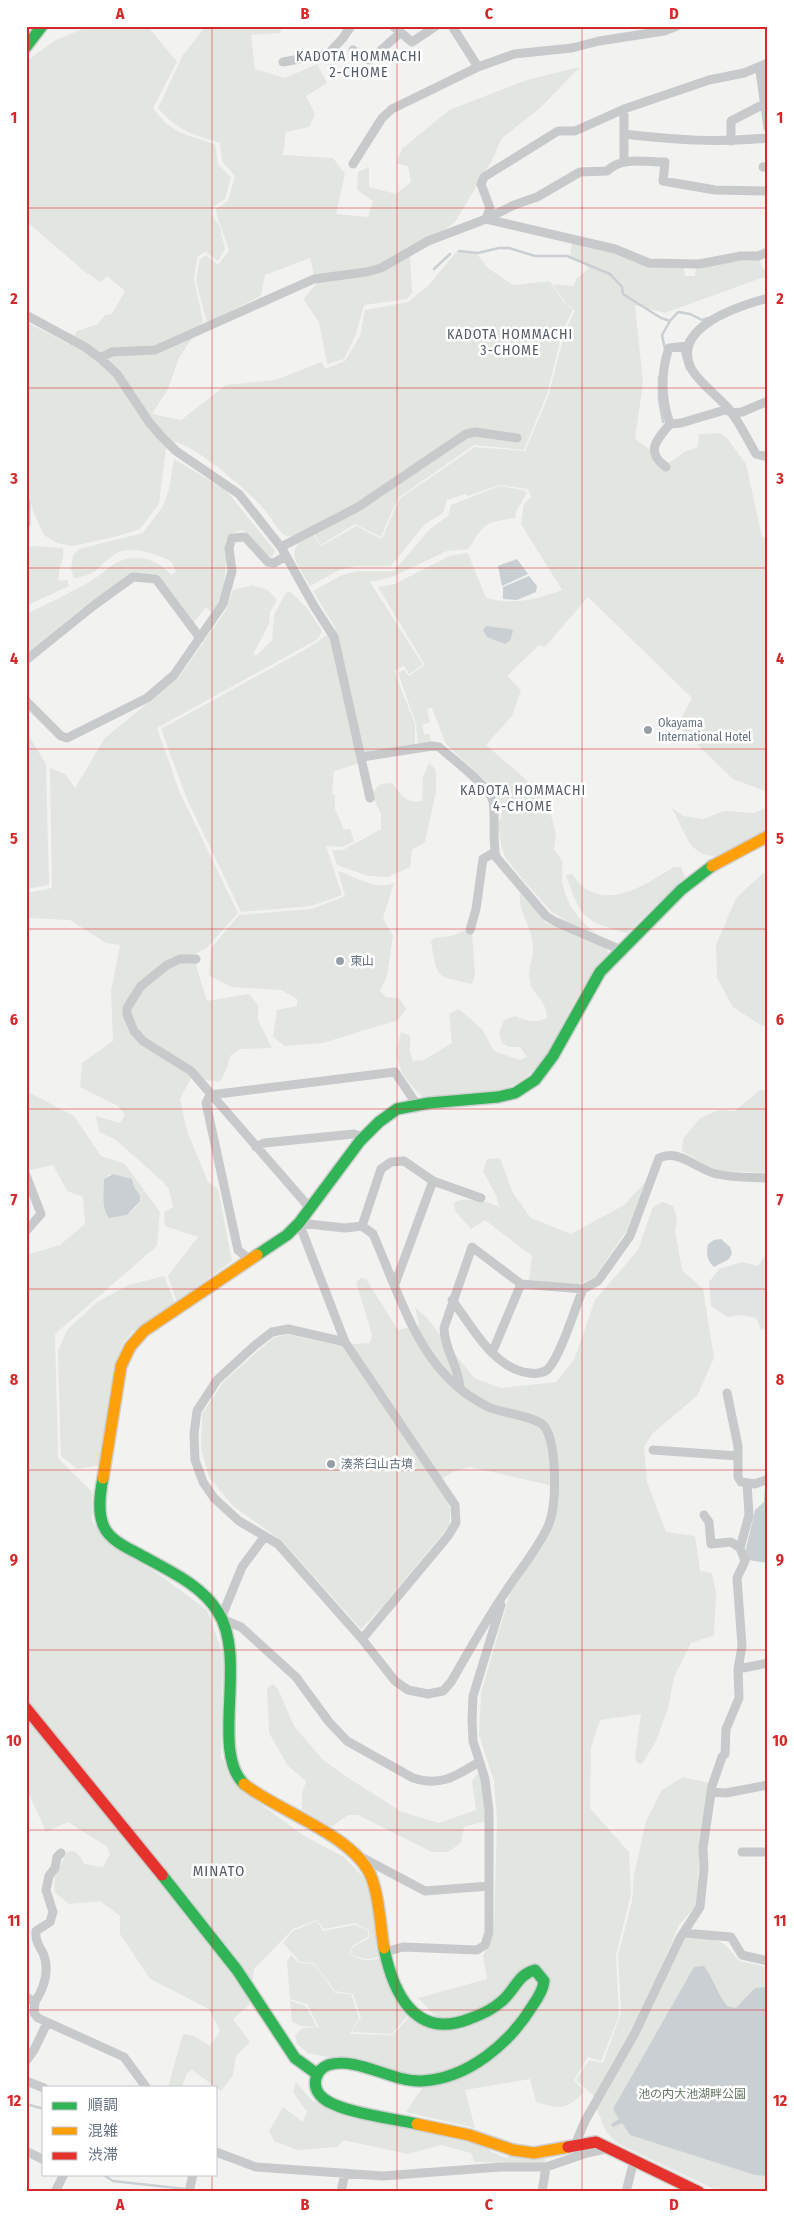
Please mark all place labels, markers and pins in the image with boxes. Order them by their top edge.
place label: Okayama International Hotel [658,716,751,744]
marker: Okayama International Hotel [642,724,654,736]
place label: 東山 [350,954,374,968]
marker: 東山 [334,955,346,967]
place label: 湊茶臼山古墳 [341,1457,413,1471]
marker: 湊茶臼山古墳 [325,1458,337,1470]

